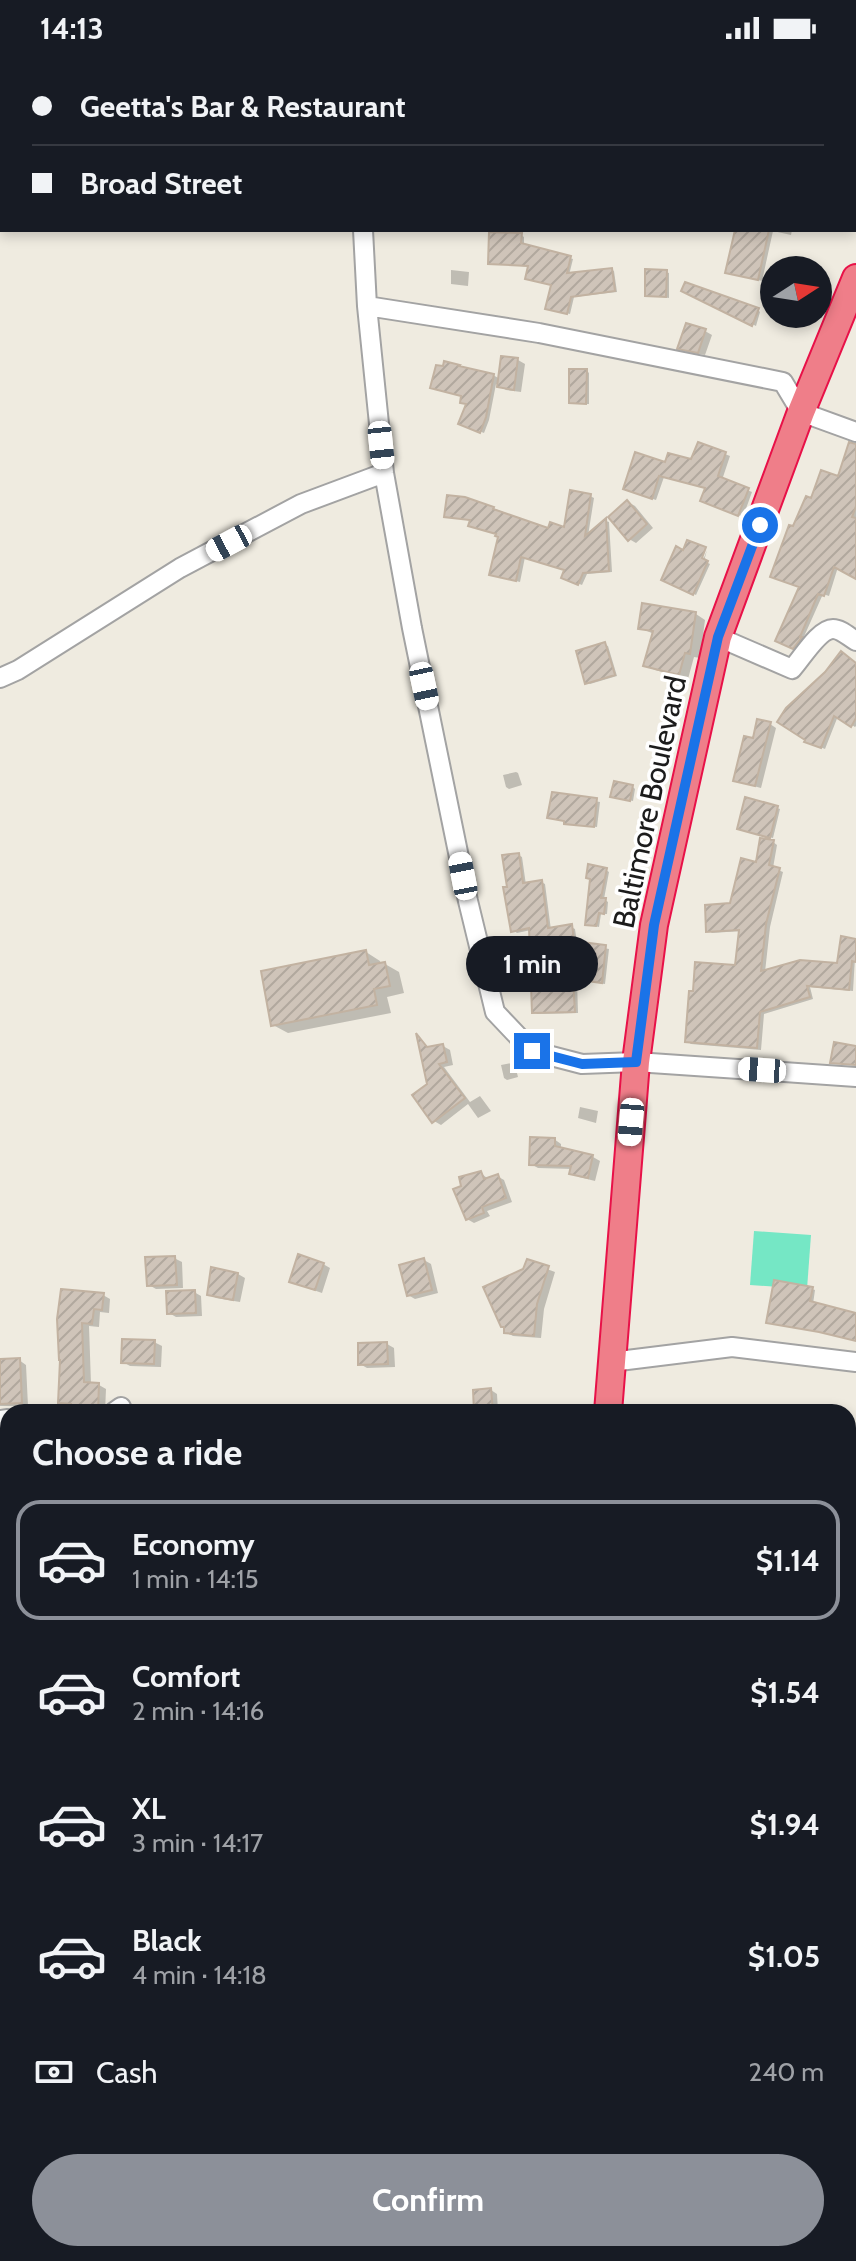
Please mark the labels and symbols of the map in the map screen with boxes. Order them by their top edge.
north arrow [760,256,832,328]
car [367,420,395,470]
route start [742,507,778,543]
car [202,521,256,565]
car [407,660,441,712]
street label: Baltimore Boulevard [605,672,694,931]
car [447,850,479,902]
callout: 1 min [466,935,598,991]
route end [514,1033,550,1069]
car [737,1056,787,1084]
car [617,1097,645,1147]

